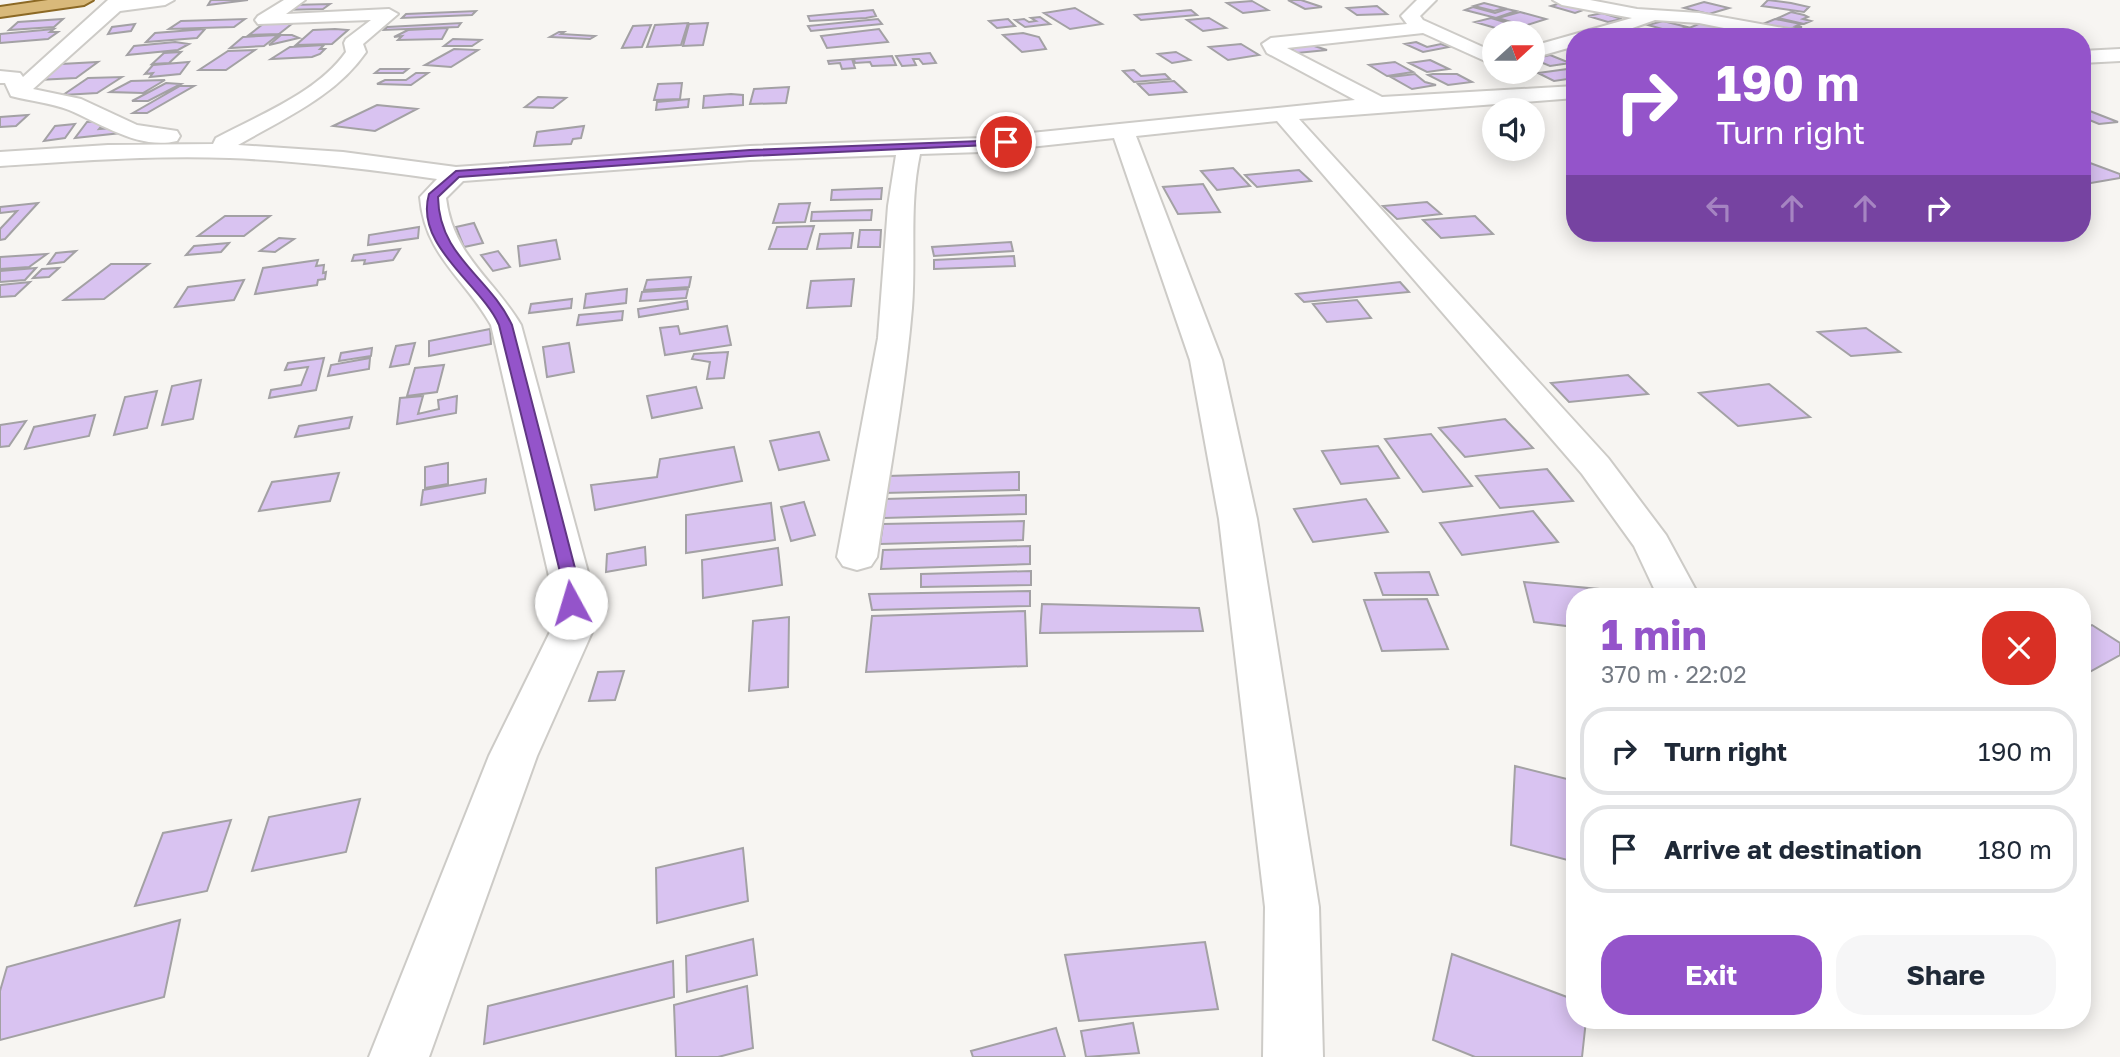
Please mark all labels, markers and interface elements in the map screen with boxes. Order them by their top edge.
north arrow [1482,21,1545,84]
map controls [1482,21,1545,161]
text: 190 m [1716,53,1859,112]
icon: right [1601,56,1692,147]
button: sound [1482,98,1545,161]
pin [976,112,1036,172]
text: Turn right [1716,113,1865,151]
icon: arrive [987,123,1025,161]
icon: left [1700,189,1738,227]
icon: ahead [1773,189,1811,227]
icon: ahead [1846,189,1884,227]
icon: right [1919,189,1957,227]
position arrow [534,566,608,640]
text: 1 min [1601,609,1707,659]
button: close [1982,611,2056,685]
text: 370 m · 22:02 [1601,660,1747,688]
icon: right [1605,732,1643,770]
text: Turn right [1664,736,1787,767]
text: 190 m [1978,736,2052,767]
icon: arrive [1605,830,1643,868]
text: Arrive at destination [1664,834,1922,865]
text: 180 m [1978,834,2052,865]
button: Exit [1601,935,1822,1015]
button: Share [1836,935,2056,1015]

